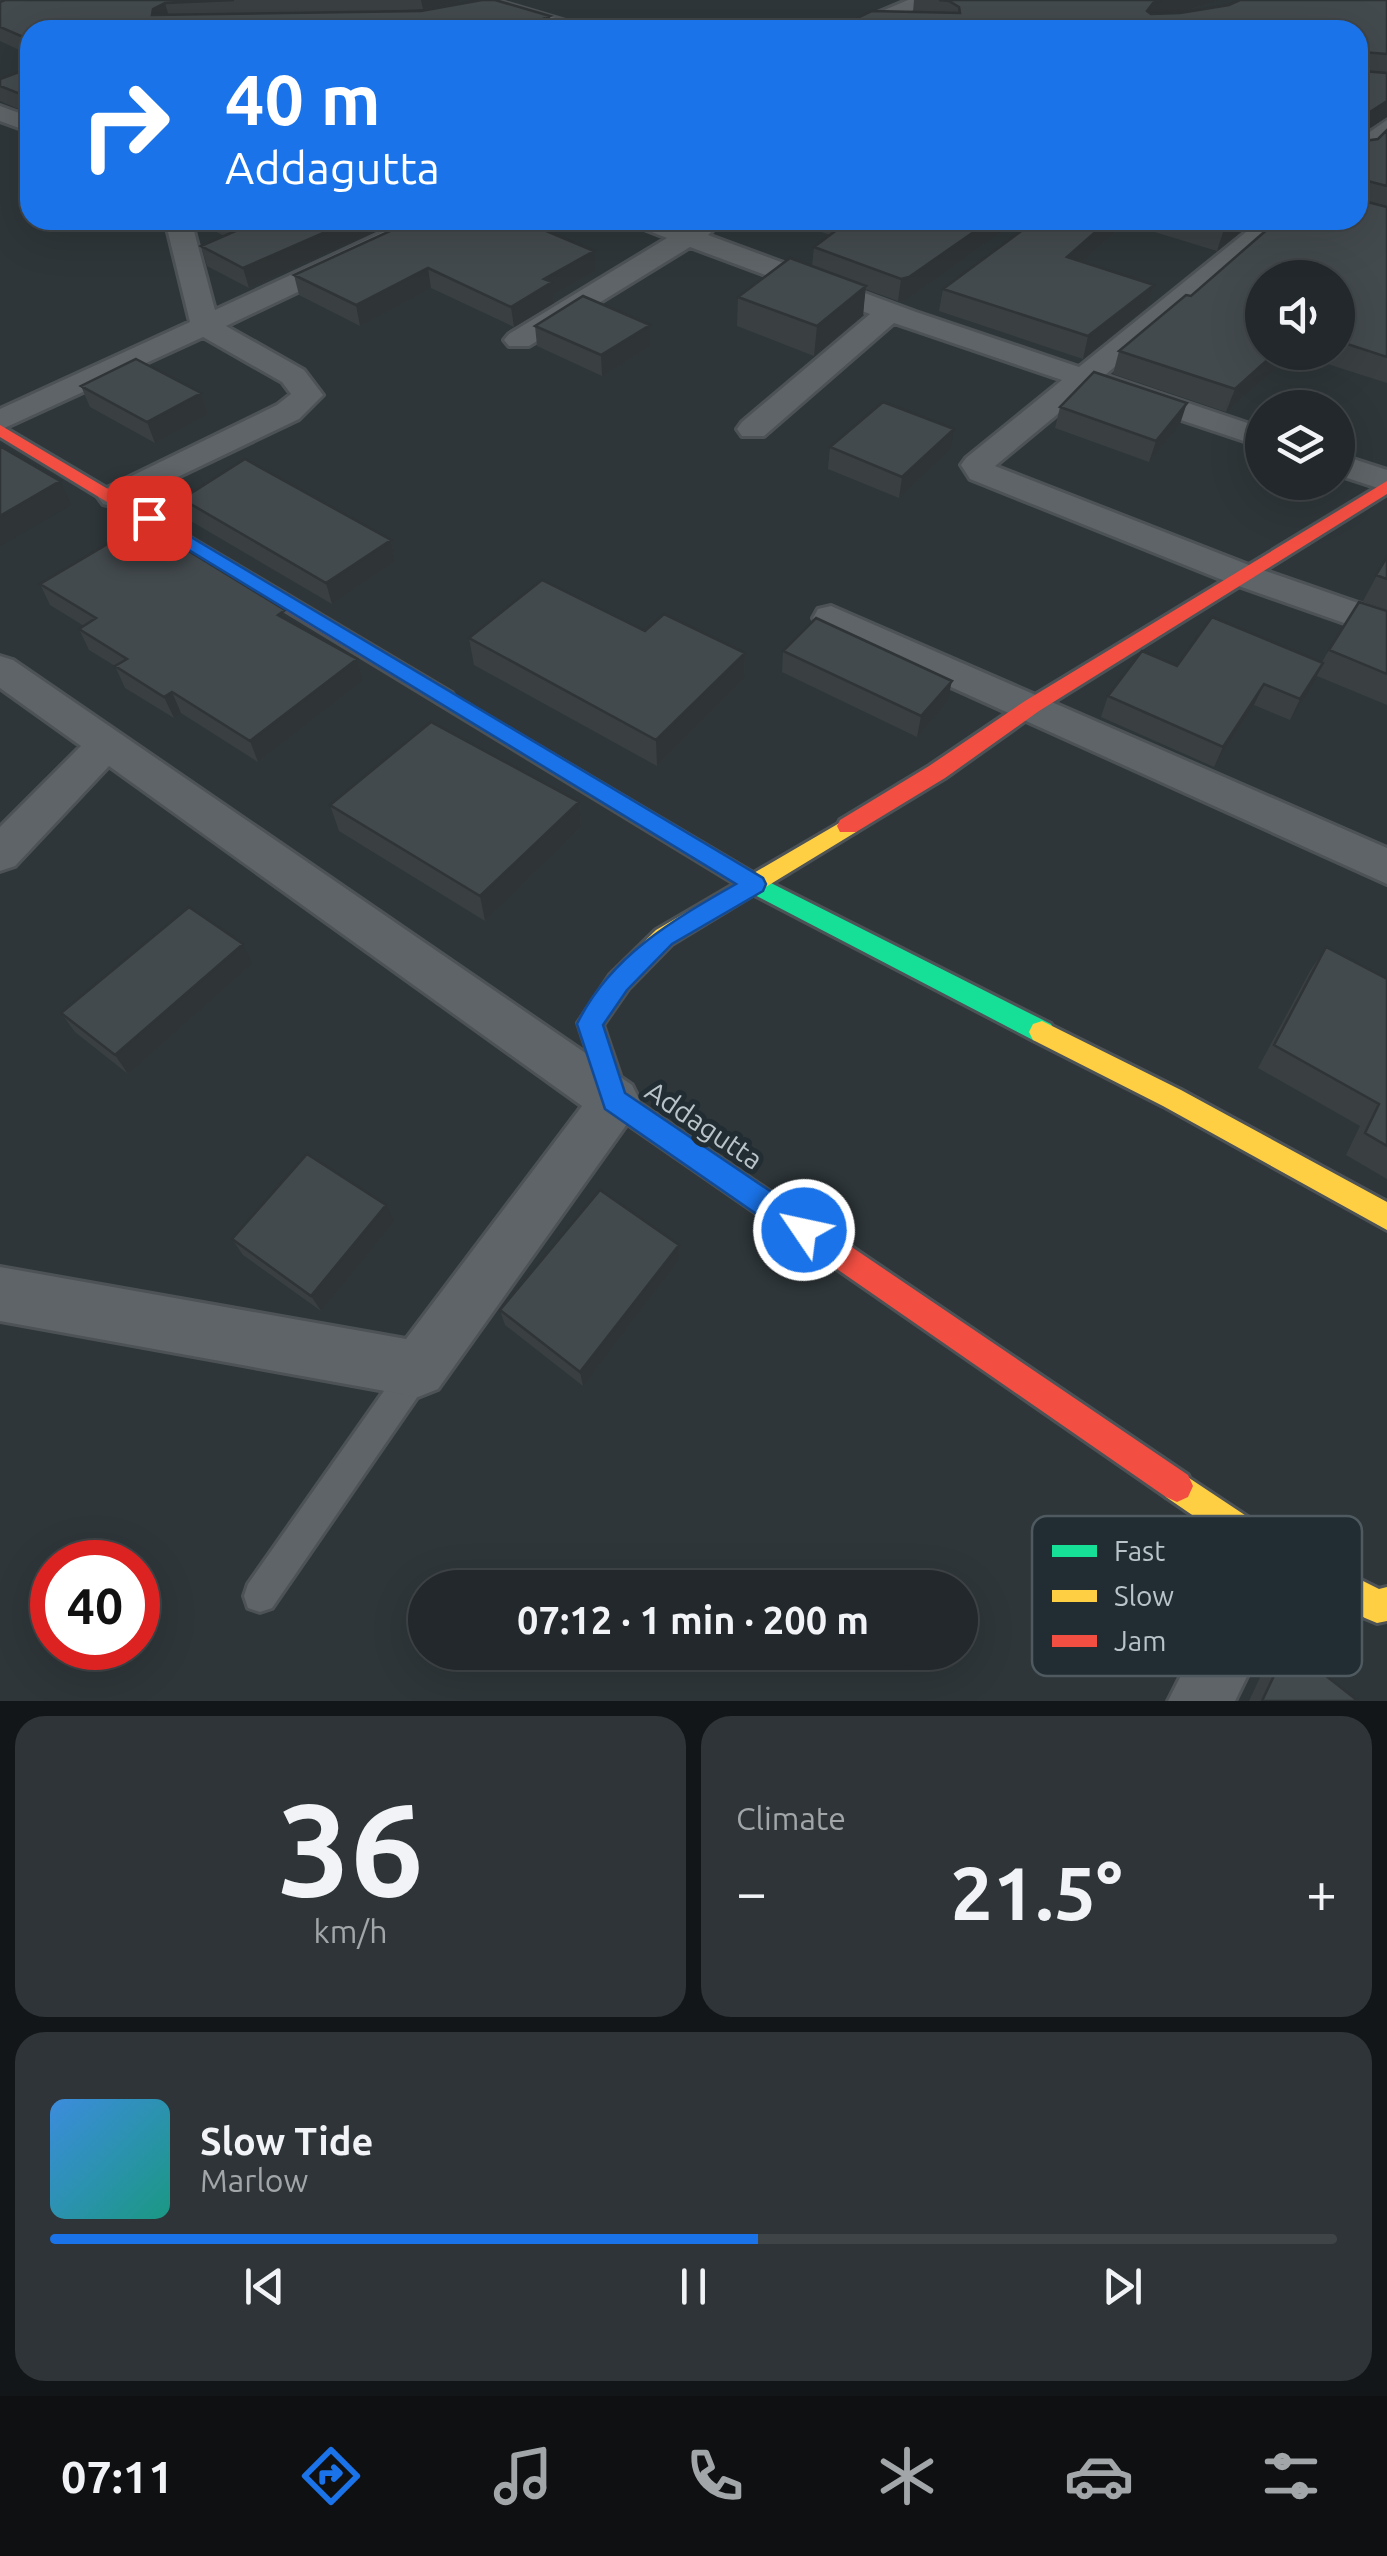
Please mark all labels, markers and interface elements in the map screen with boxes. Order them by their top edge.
icon: right [60,60,190,190]
text: 40 m [225,60,381,138]
text: Addagutta [225,142,440,193]
map controls [1245,260,1355,500]
button: sound [1245,260,1355,370]
button: layers [1245,390,1355,500]
pin [107,476,192,561]
icon: arrive [122,491,177,546]
street label: Addagutta [640,1074,768,1175]
position arrow [752,1178,856,1282]
legend [1032,1516,1362,1676]
text: Fast [1114,1535,1165,1566]
speed limit sign: 40 [30,1540,160,1670]
text: Slow [1114,1580,1174,1611]
text: 07:12 · 1 min · 200 m [517,1599,869,1641]
text: Jam [1114,1625,1166,1656]
text: 36 [277,1775,424,1921]
text: Climate [736,1800,846,1836]
text: 21.5° [951,1850,1122,1934]
text: − [736,1861,767,1922]
text: + [1306,1861,1337,1922]
text: km/h [314,1913,387,1949]
text: Slow Tide [200,2120,373,2162]
text: Marlow [200,2162,308,2198]
icon: previous [237,2259,292,2314]
icon: pause [666,2259,721,2314]
icon: next [1095,2259,1150,2314]
icon: directions [296,2441,366,2511]
icon: music [488,2441,558,2511]
icon: phone [680,2441,750,2511]
icon: climate [872,2441,942,2511]
icon: car [1064,2441,1134,2511]
icon: filters [1256,2441,1326,2511]
text: 07:11 [61,2451,174,2502]

